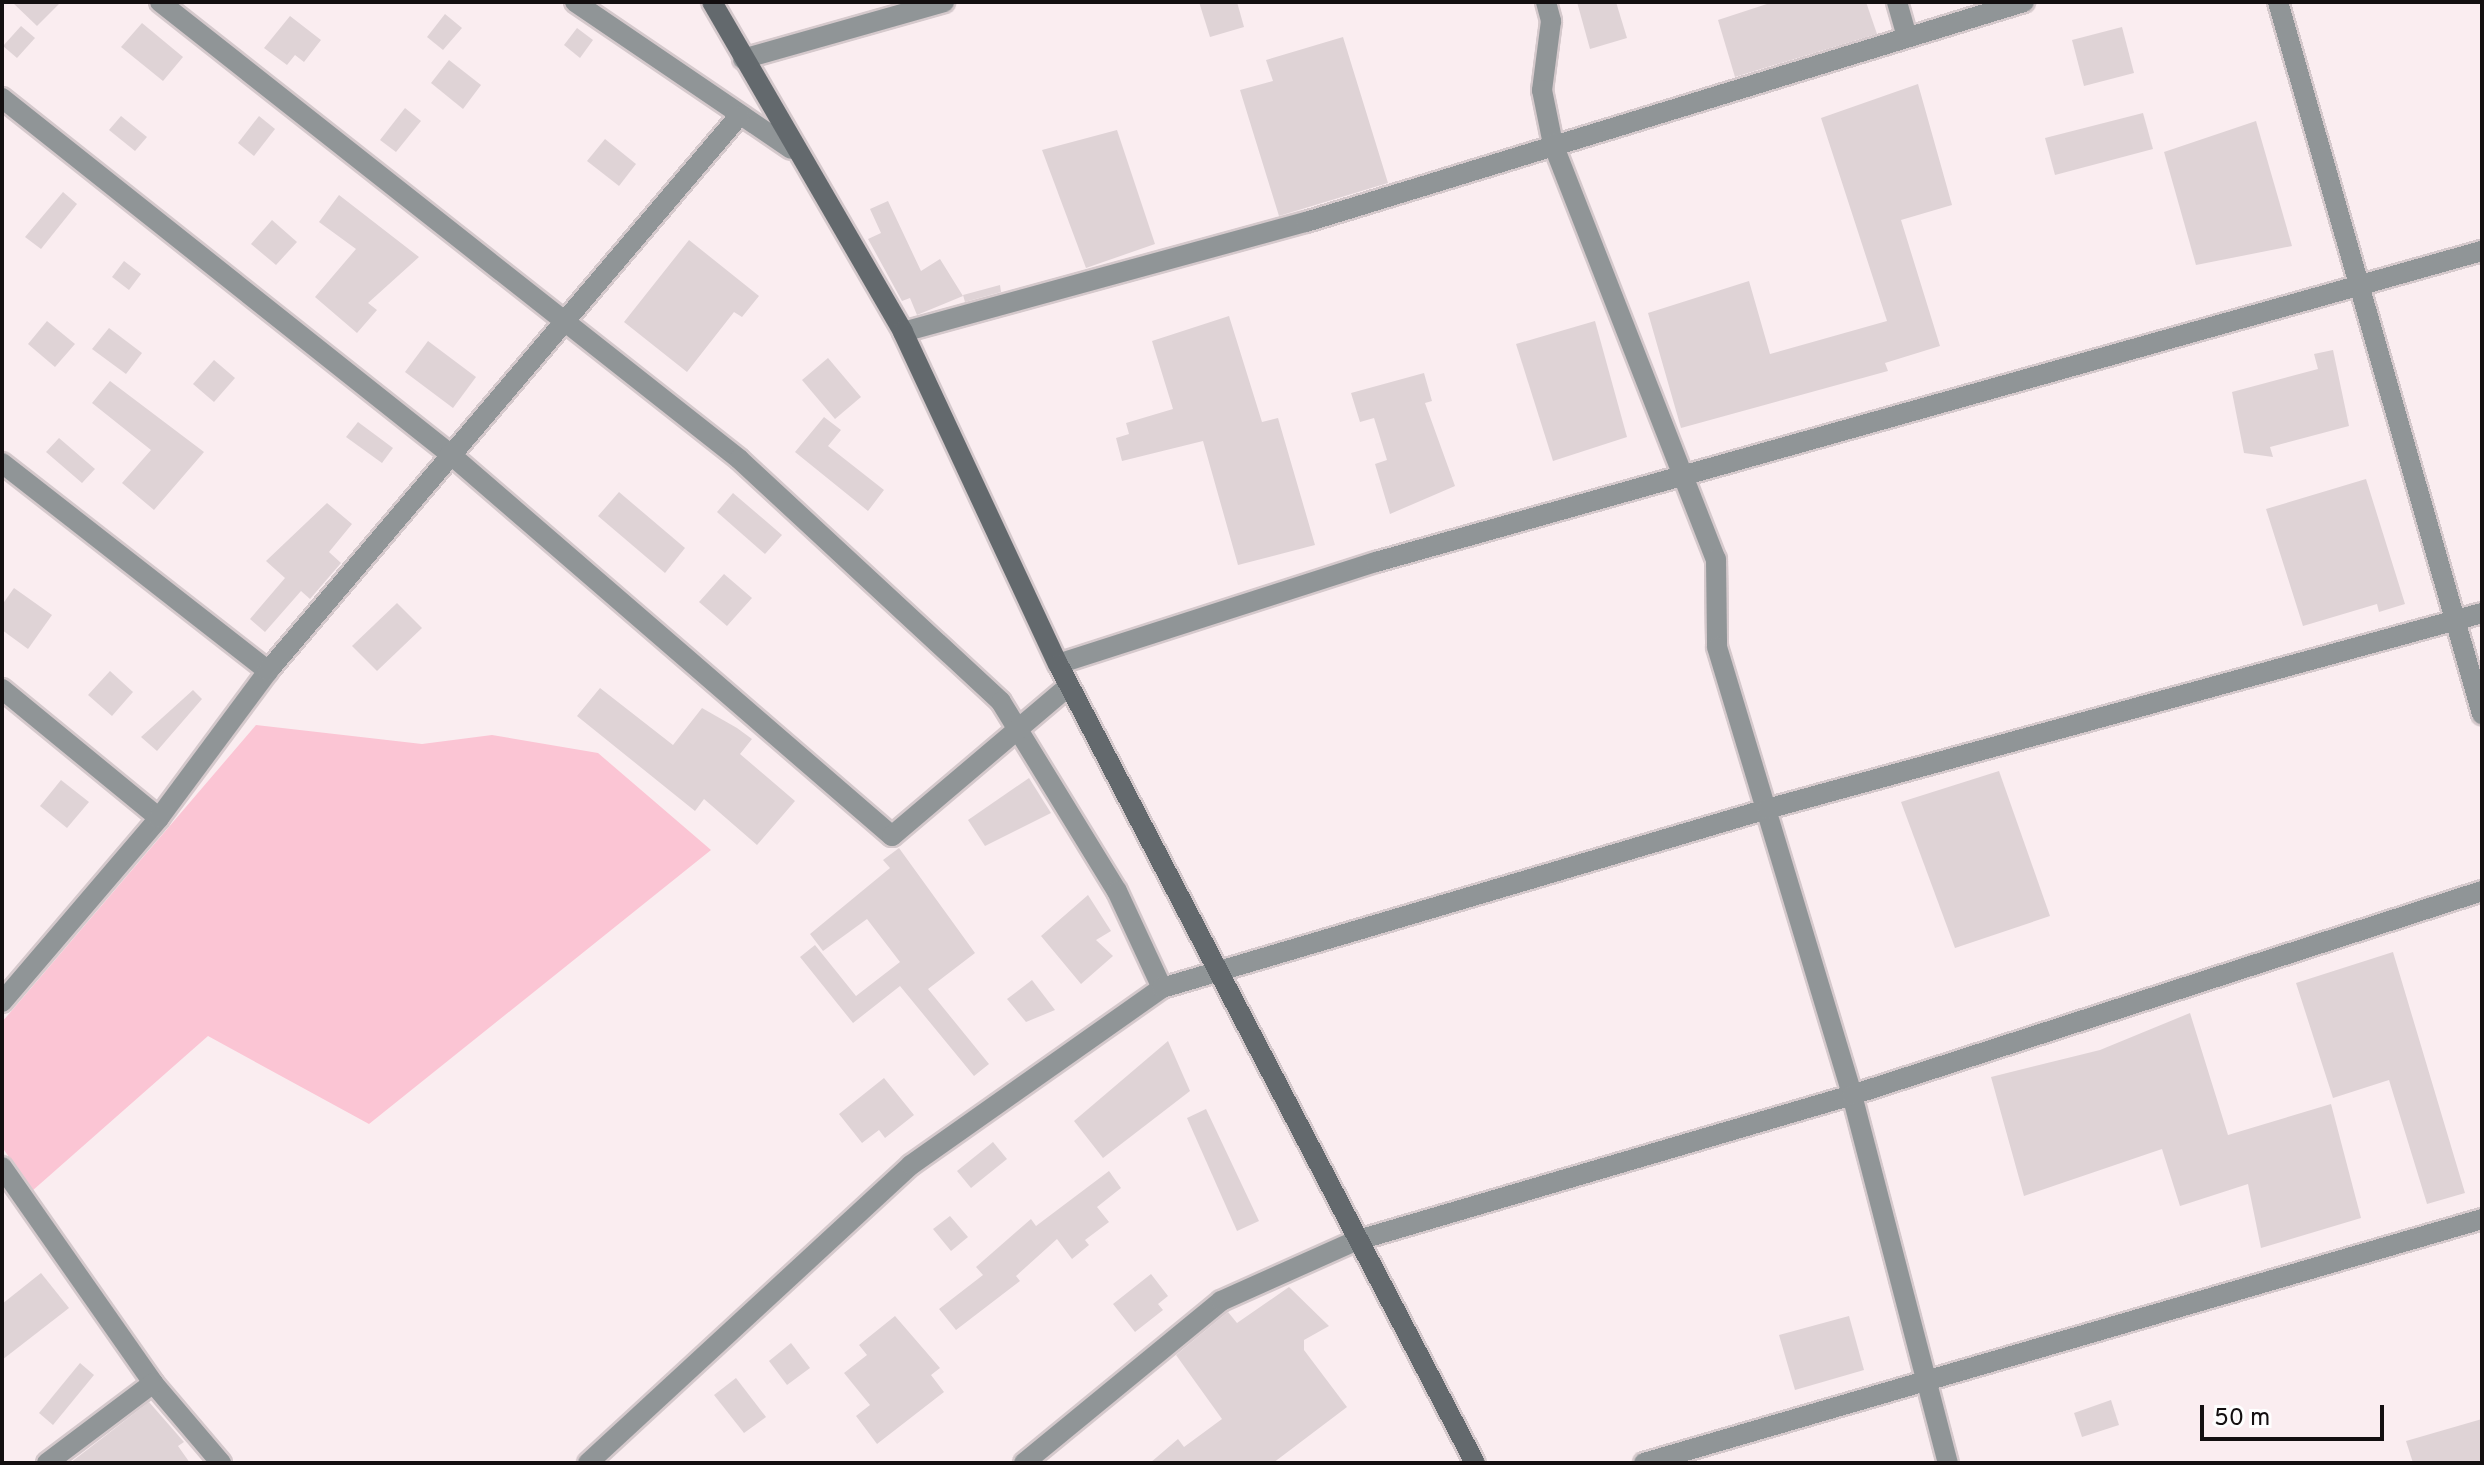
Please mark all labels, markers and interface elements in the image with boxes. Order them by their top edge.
scale bar [2204,1389,2388,1439]
text: 50 m [2214,1404,2270,1434]

